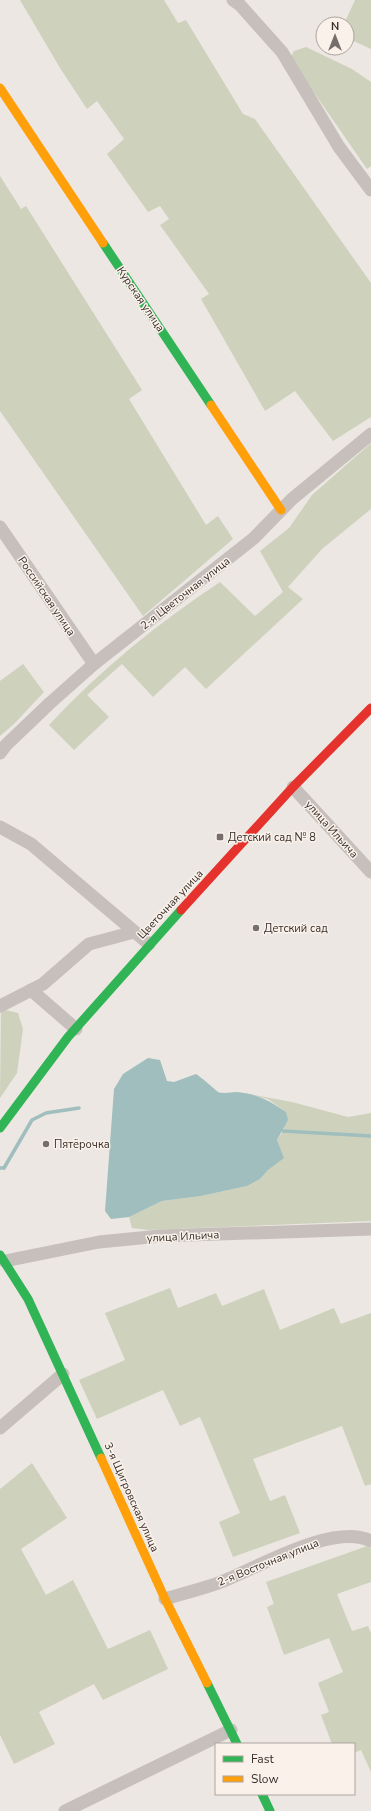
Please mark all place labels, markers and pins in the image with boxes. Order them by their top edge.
place label: Детский сад № 8 [228,830,316,845]
marker: Детский сад № 8 [215,832,225,842]
place label: Детский сад [264,921,328,936]
marker: Детский сад [251,923,261,933]
place label: Пятёрочка [54,1137,110,1152]
marker: Пятёрочка [41,1139,51,1149]

